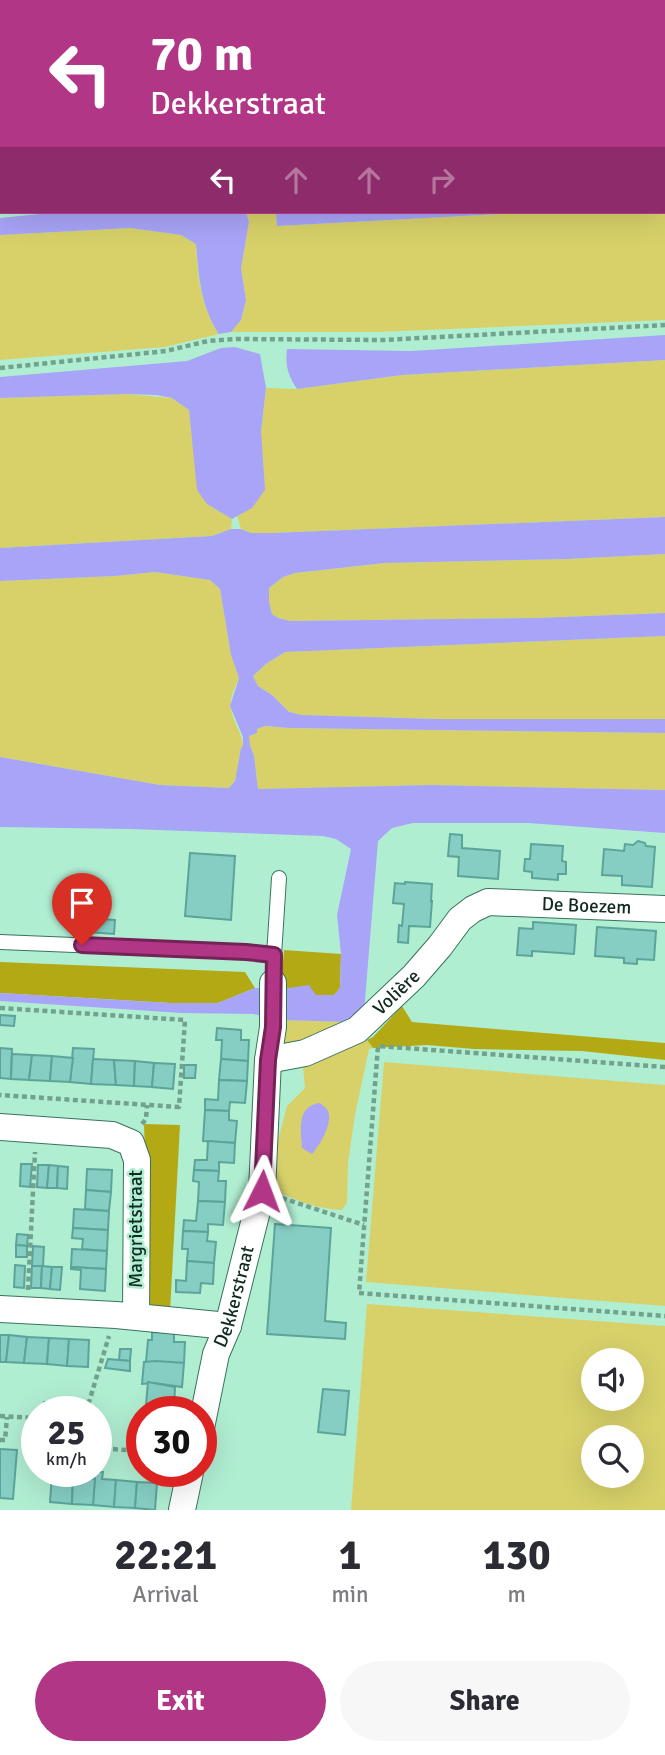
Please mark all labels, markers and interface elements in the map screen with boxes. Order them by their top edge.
text: 70 m [150,24,253,84]
icon: left [35,28,126,119]
text: Dekkerstraat [150,84,326,123]
icon: left [204,161,242,199]
icon: ahead [277,161,315,199]
icon: ahead [350,161,388,199]
icon: right [423,161,461,199]
pin [52,873,112,945]
icon: arrive [63,884,101,922]
street label: De Boezem [541,892,632,920]
street label: Volière [368,965,425,1021]
position arrow [225,1154,299,1228]
street label: Margrietstraat [124,1170,148,1288]
street label: Dekkerstraat [208,1243,260,1351]
map controls [581,1348,644,1488]
button: sound [581,1348,644,1411]
speed limit sign: 30 [126,1396,217,1487]
text: 25 [48,1411,85,1454]
button: search [581,1425,644,1488]
text: km/h [46,1448,87,1470]
text: 22:21 [114,1530,217,1581]
text: 1 [339,1530,361,1581]
text: 130 [483,1530,551,1581]
text: Arrival [133,1580,199,1609]
text: min [331,1580,369,1609]
text: m [508,1580,526,1609]
button: Exit [35,1661,326,1741]
button: Share [340,1661,630,1741]

